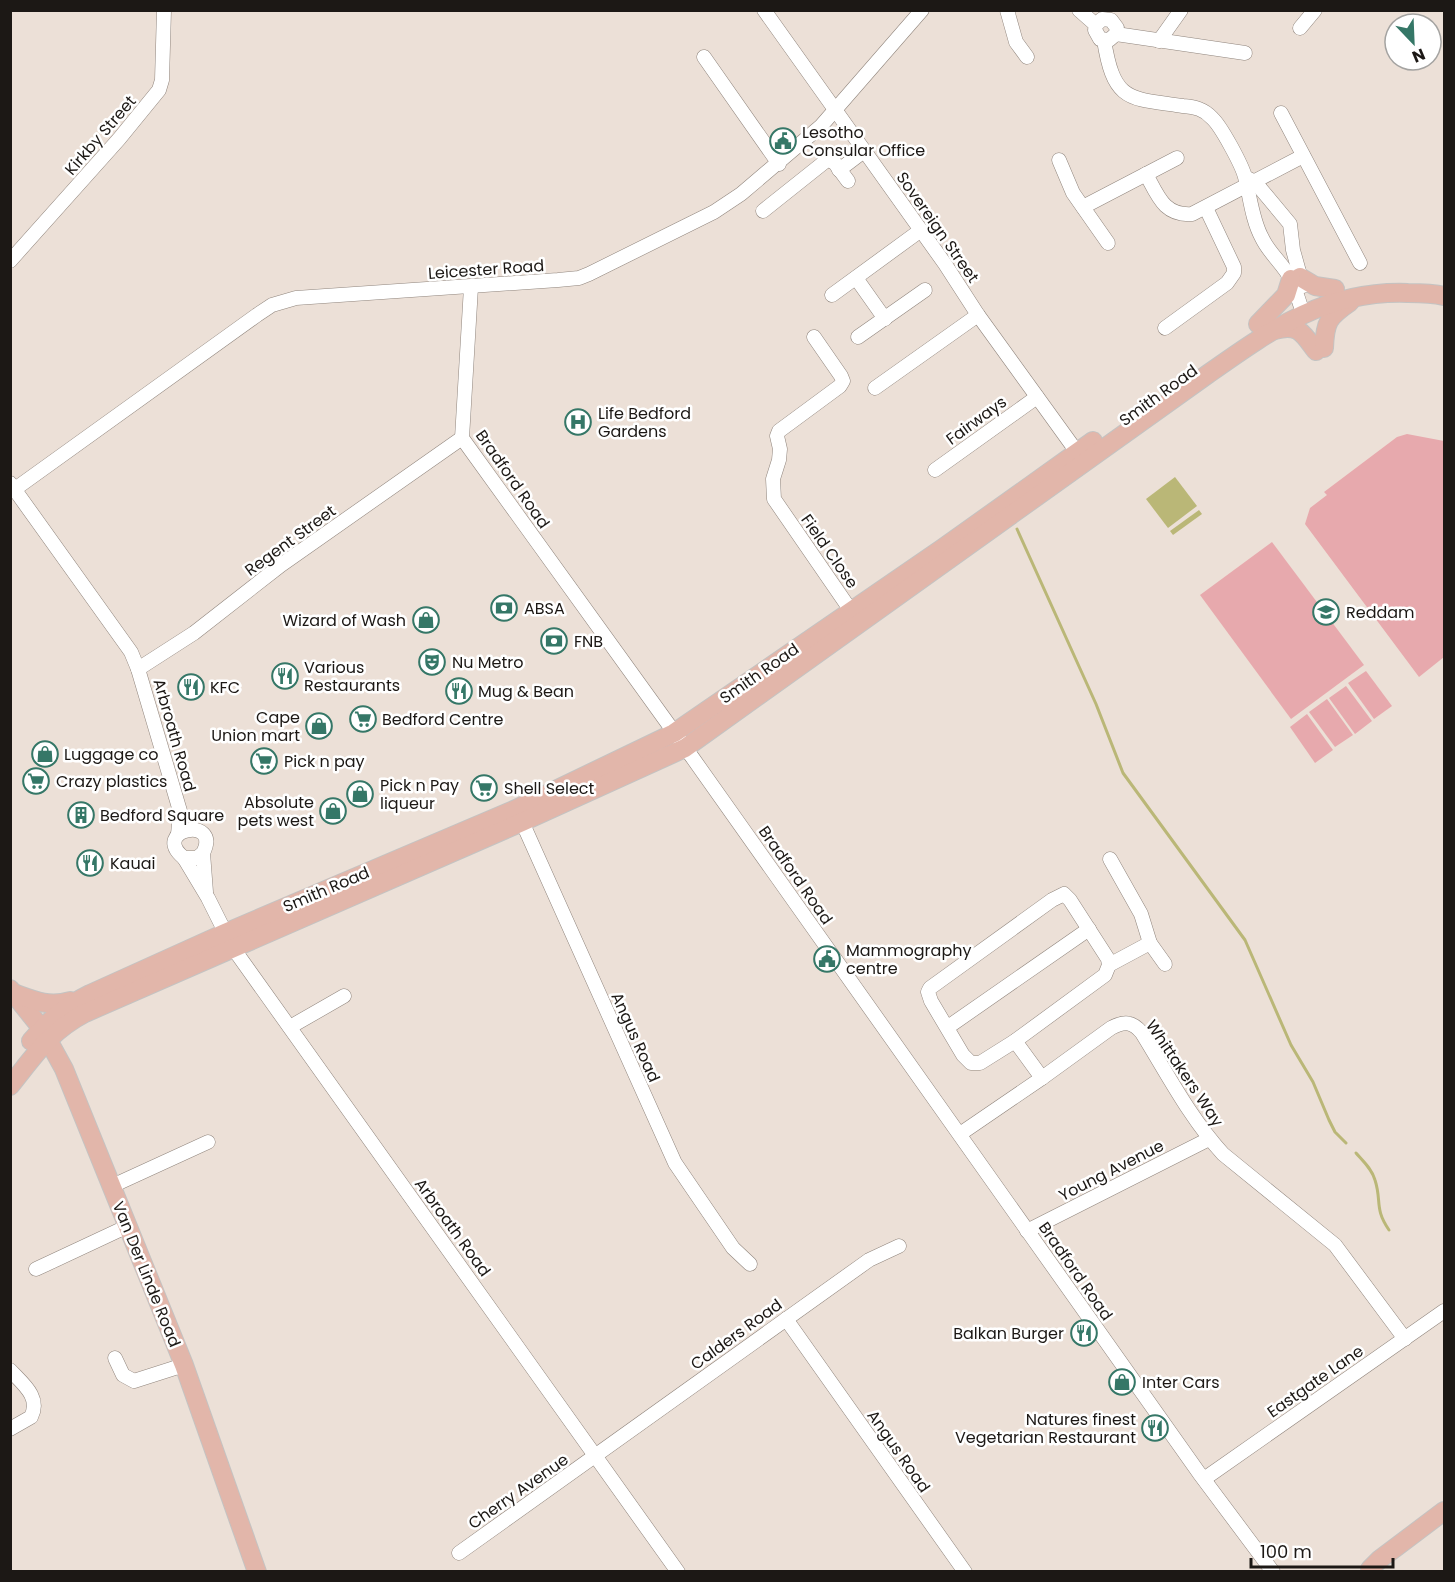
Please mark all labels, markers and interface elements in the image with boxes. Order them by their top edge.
north arrow [1383,12,1443,72]
text: N [1409,42,1429,68]
street label: Kirkby Street [59,90,142,180]
place label: Lesotho Consular Office [802,121,925,162]
public building icon: Lesotho Consular Office [768,126,798,156]
street label: Sovereign Street [891,167,985,287]
street label: Leicester Road [427,254,545,285]
street label: Smith Road [1114,359,1202,432]
street label: Fairways [941,391,1011,450]
place label: Life Bedford Gardens [598,402,691,443]
hospital icon: Life Bedford Gardens [563,407,593,437]
street label: Bradford Road [470,425,555,533]
street label: Regent Street [240,499,341,581]
street label: Field Close [796,510,864,593]
bank icon: ABSA [489,593,519,623]
place label: ABSA [524,597,565,620]
school or university icon: Reddam [1311,597,1341,627]
place label: Reddam [1346,601,1415,624]
shop icon: Wizard of Wash [411,605,441,635]
place label: Wizard of Wash [282,609,406,632]
bank icon: FNB [539,626,569,656]
place label: FNB [574,630,603,653]
street label: Smith Road [715,638,803,709]
theatre icon: Nu Metro [417,647,447,677]
place label: Nu Metro [452,651,524,674]
place label: Various Restaurants [304,656,400,697]
restaurant icon: Various Restaurants [270,661,300,691]
restaurant icon: KFC [176,672,206,702]
street label: Arbroath Road [147,676,202,794]
place label: KFC [210,676,240,699]
restaurant icon: Mug & Bean [444,676,474,706]
place label: Mug & Bean [478,680,574,703]
supermarket icon: Bedford Centre [348,704,378,734]
place label: Cape Union mart [211,706,300,747]
place label: Bedford Centre [382,708,503,731]
shop icon: Cape Union mart [304,711,334,741]
shop icon: Luggage co [30,739,60,769]
place label: Luggage co [64,743,159,766]
supermarket icon: Pick n pay [249,746,279,776]
place label: Pick n pay [284,750,365,773]
supermarket icon: Crazy plastics [21,766,51,796]
place label: Crazy plastics [56,770,167,793]
supermarket icon: Shell Select [469,773,499,803]
place label: Pick n Pay liqueur [380,774,459,815]
place label: Shell Select [504,777,595,800]
shop icon: Pick n Pay liqueur [345,779,375,809]
place label: Absolute pets west [238,791,314,832]
shop icon: Absolute pets west [318,796,348,826]
building icon: Bedford Square [66,800,96,830]
place label: Bedford Square [100,804,224,827]
street label: Bradford Road [753,821,838,929]
restaurant icon: Kauai [75,848,105,878]
place label: Kauai [110,852,155,875]
street label: Smith Road [279,861,373,918]
place label: Mammography centre [846,939,971,980]
public building icon: Mammography centre [812,944,842,974]
street label: Angus Road [605,989,666,1086]
street label: Whittakers Way [1140,1015,1229,1131]
street label: Young Avenue [1055,1134,1168,1207]
street label: Arbroath Road [409,1173,496,1281]
street label: Van Der Linde Road [107,1198,186,1350]
street label: Bradford Road [1033,1217,1118,1325]
street label: Calders Road [686,1293,787,1375]
restaurant icon: Balkan Burger [1069,1318,1099,1348]
place label: Balkan Burger [953,1322,1064,1345]
street label: Eastgate Lane [1263,1340,1368,1423]
shop icon: Inter Cars [1107,1367,1137,1397]
place label: Inter Cars [1142,1371,1220,1394]
street label: Angus Road [862,1405,936,1497]
place label: Natures finest Vegetarian Restaurant [955,1408,1136,1449]
restaurant icon: Natures finest Vegetarian Restaurant [1140,1413,1170,1443]
street label: Cherry Avenue [463,1448,573,1535]
scale bar [1251,1531,1394,1569]
text: 100 m [1260,1539,1312,1564]

